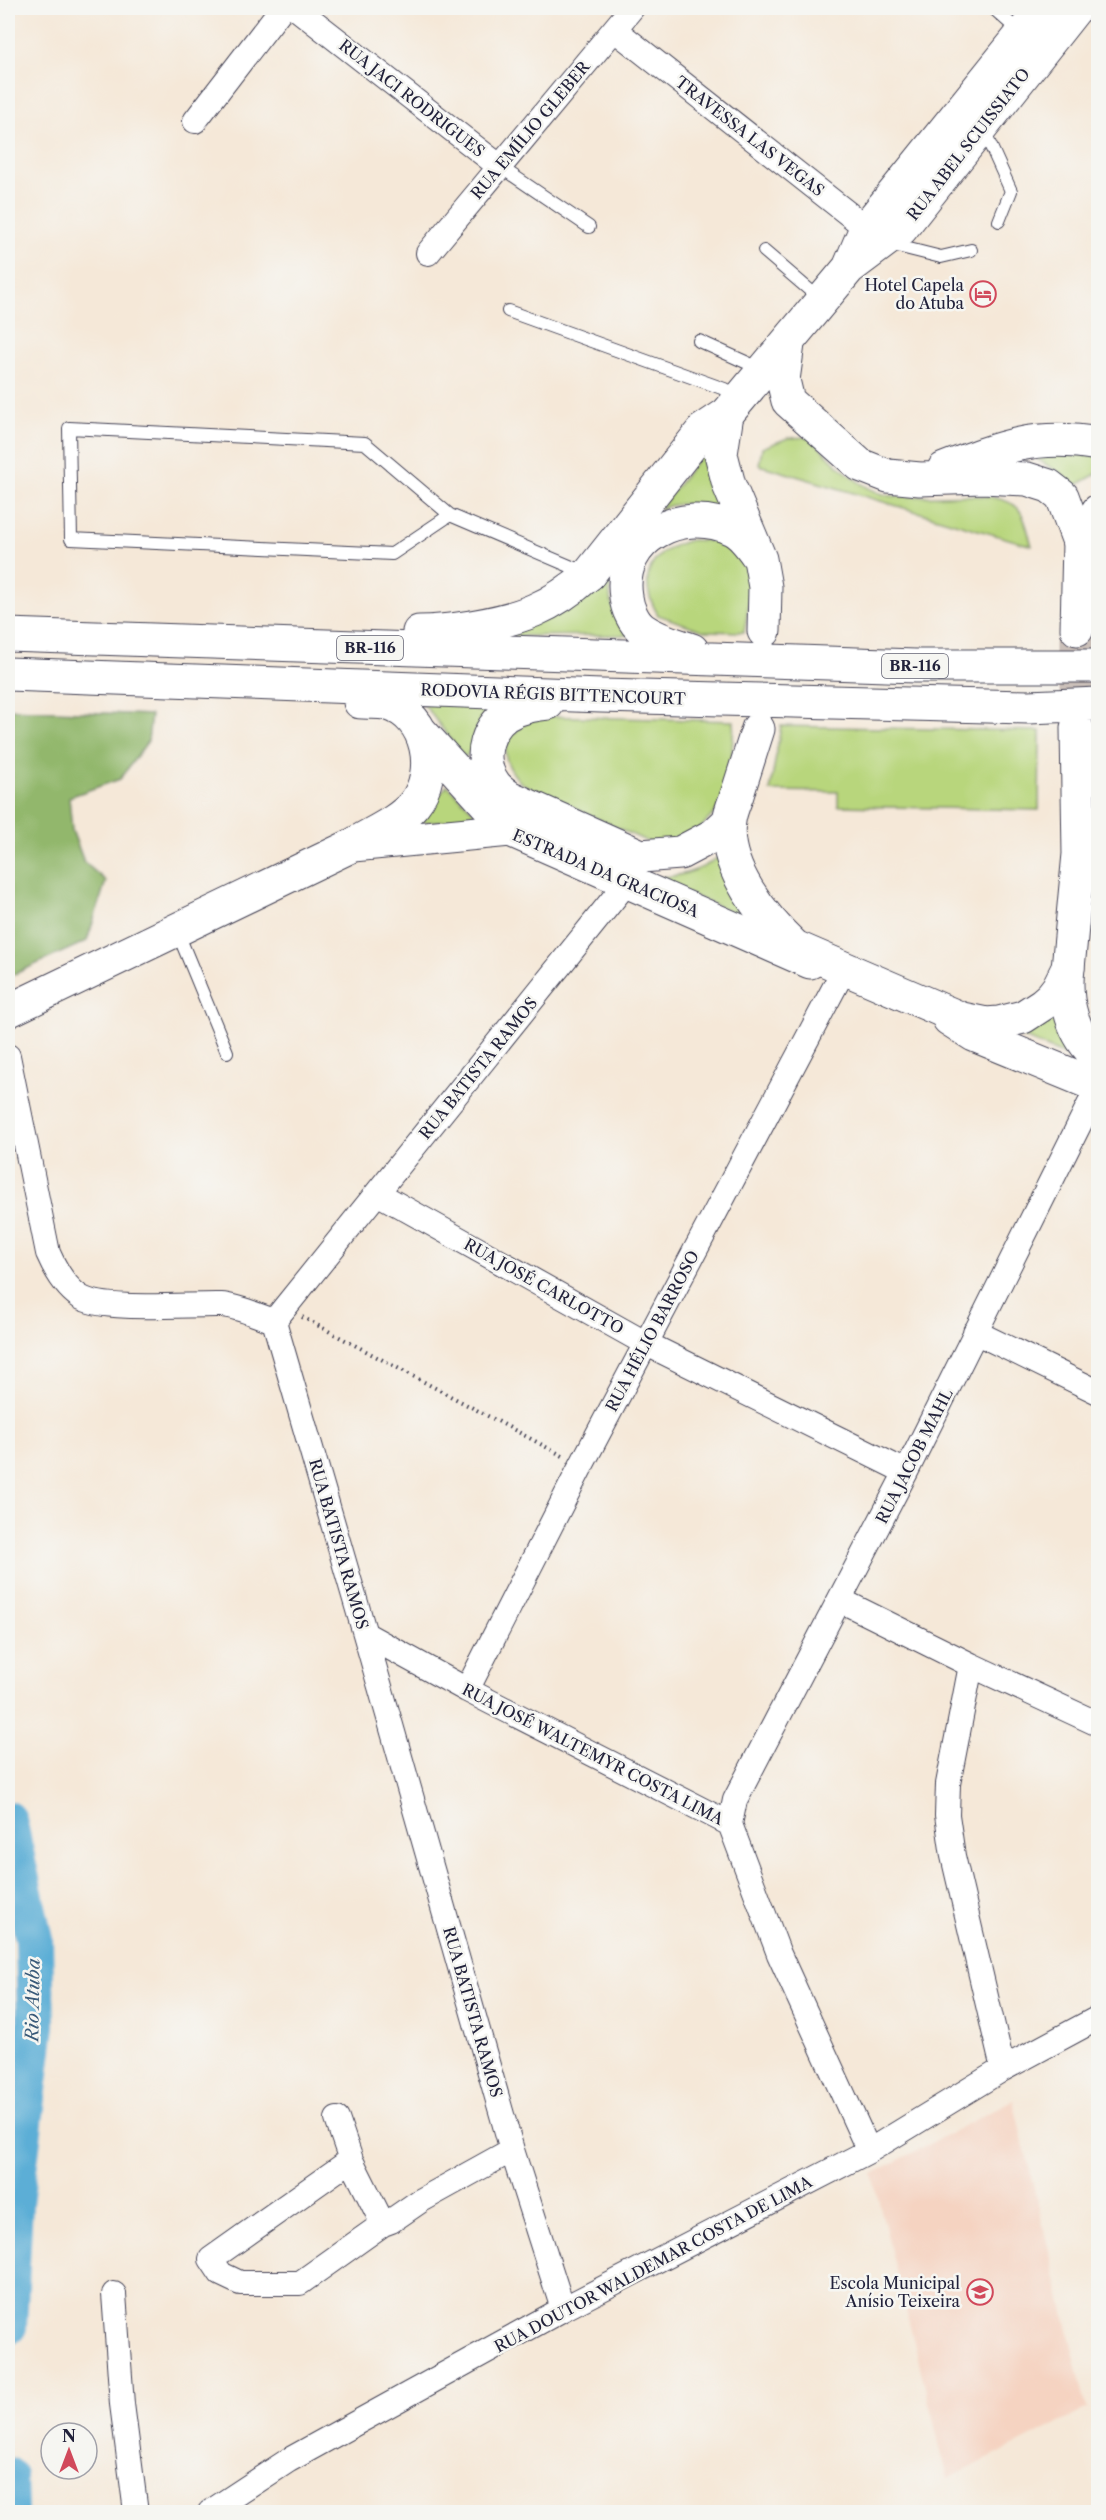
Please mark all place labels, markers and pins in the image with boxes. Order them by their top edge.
place label: Hotel Capela do Atuba [864,275,965,313]
hotel icon: Hotel Capela do Atuba [968,279,998,309]
place label: Escola Municipal Anísio Teixeira [830,2273,961,2311]
school or university icon: Escola Municipal Anísio Teixeira [965,2277,995,2307]

